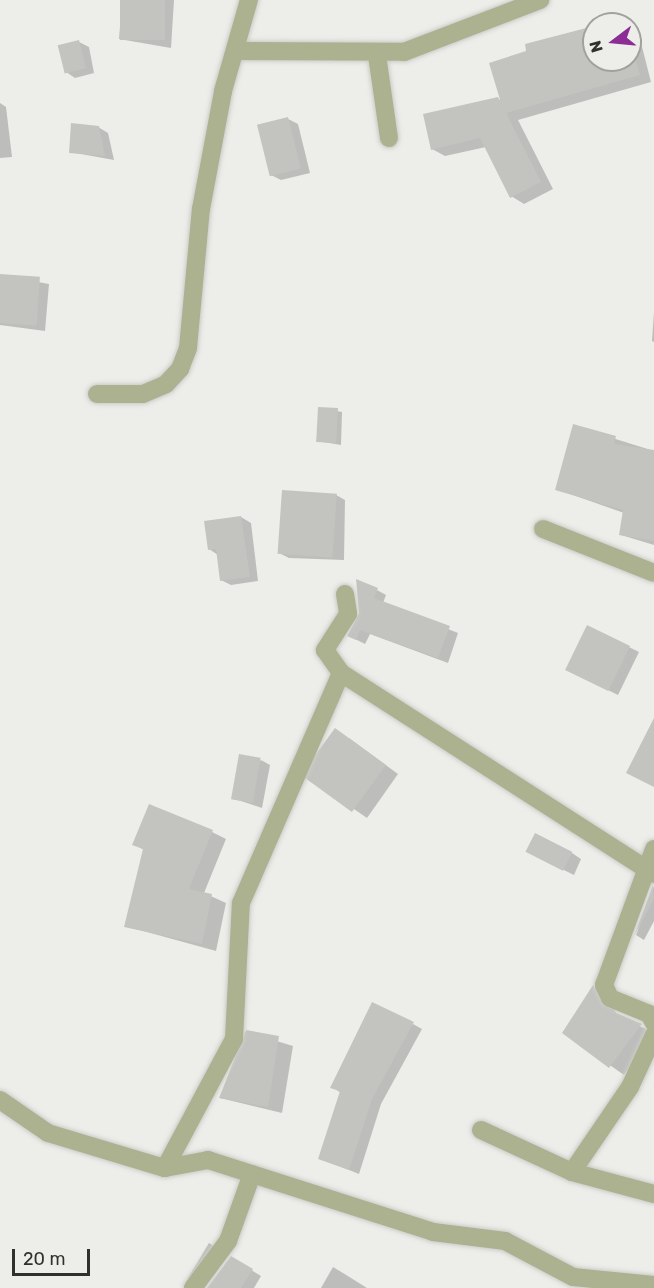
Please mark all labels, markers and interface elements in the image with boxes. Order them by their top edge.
north arrow [582,12,642,72]
text: N [585,38,607,55]
scale bar [15,1237,93,1275]
text: 20 m [23,1248,65,1270]

